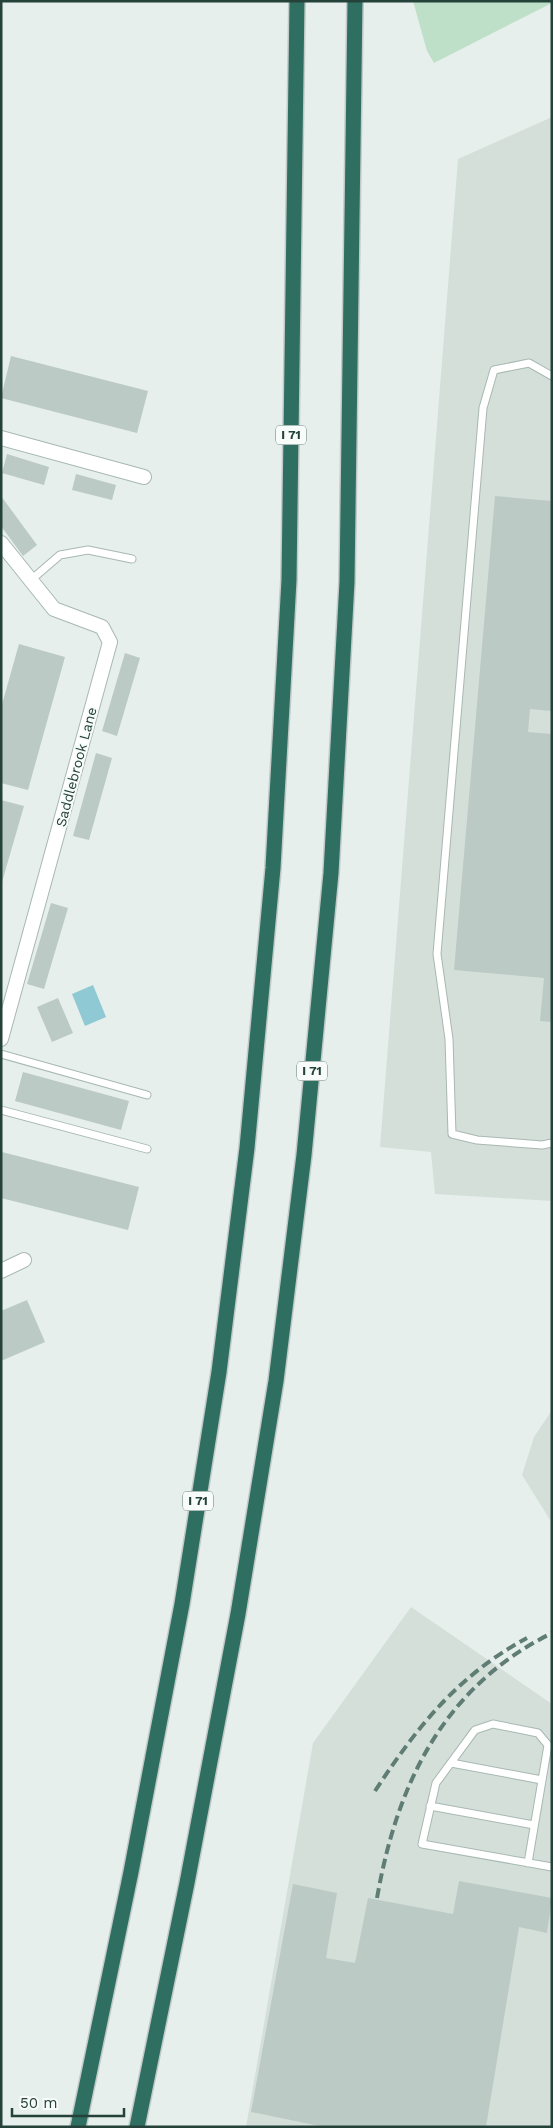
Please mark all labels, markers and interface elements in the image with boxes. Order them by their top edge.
road number: I 71 [276,426,306,444]
street label: Saddlebrook Lane [52,705,100,829]
road number: I 71 [297,1062,327,1080]
road number: I 71 [183,1492,213,1510]
scale bar [12,2086,125,2118]
text: 50 m [20,2094,57,2112]

